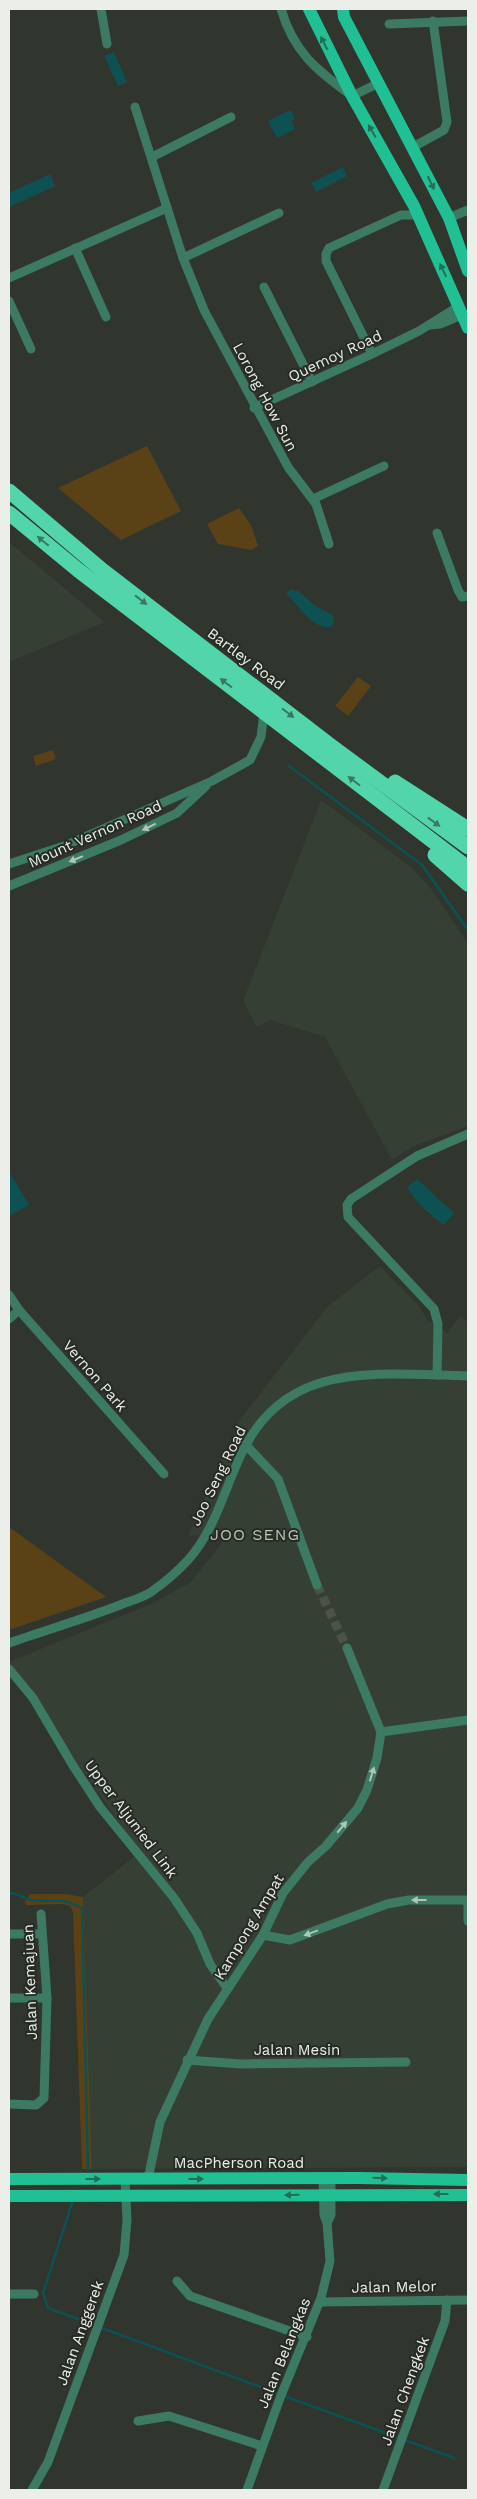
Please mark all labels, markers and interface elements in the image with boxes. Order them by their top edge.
one-way arrow [320,36,328,51]
one-way arrow [368,124,377,137]
one-way arrow [427,175,435,190]
one-way arrow [438,263,446,277]
street label: Quemoy Road [285,326,385,386]
street label: Lorong How Sun [229,340,301,454]
one-way arrow [37,536,50,547]
one-way arrow [134,595,148,605]
street label: Bartley Road [204,624,288,694]
one-way arrow [219,677,232,688]
one-way arrow [281,708,294,719]
one-way arrow [348,776,361,787]
street label: Mount Vernon Road [26,796,164,872]
one-way arrow [427,817,441,827]
one-way arrow [142,823,156,831]
one-way arrow [69,855,83,863]
street label: Vernon Park [59,1337,131,1416]
street label: Joo Seng Road [186,1423,250,1529]
district label: JOO SENG [210,1525,300,1544]
street label: Upper Aljunied Link [81,1756,182,1882]
one-way arrow [368,1766,376,1781]
one-way arrow [336,1821,347,1833]
street label: Kampong Ampat [210,1870,288,1983]
one-way arrow [411,1896,427,1904]
street label: Jalan Kemajuan [19,1924,41,2040]
one-way arrow [303,1929,318,1937]
street label: Jalan Mesin [254,2041,340,2059]
street label: MacPherson Road [174,2154,304,2172]
one-way arrow [372,2174,388,2182]
one-way arrow [86,2175,102,2183]
one-way arrow [189,2175,205,2183]
one-way arrow [433,2190,449,2198]
one-way arrow [284,2191,300,2199]
street label: Jalan Melor [351,2277,437,2297]
street label: Jalan Anggerek [53,2278,108,2388]
street label: Jalan Belangkas [254,2295,314,2411]
street label: Jalan Chengkek [377,2333,433,2448]

